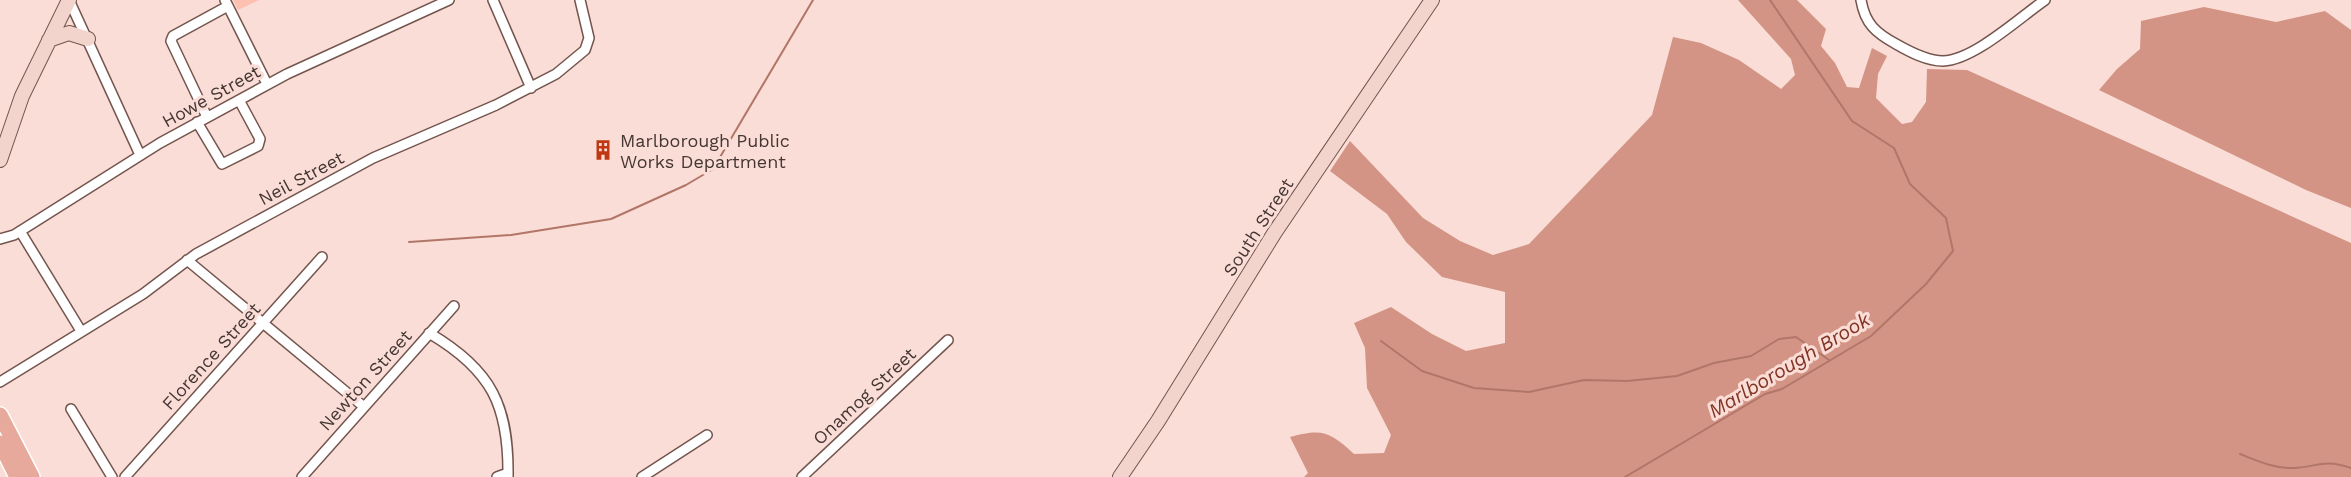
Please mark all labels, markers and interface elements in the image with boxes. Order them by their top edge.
street label: Howe Street [158,60,264,132]
place label: Marlborough Public Works Department [620,130,790,172]
building icon: Marlborough Public Works Department [591,138,615,162]
street label: Neil Street [255,147,348,209]
street label: South Street [1219,174,1298,280]
street label: Florence Street [157,298,265,414]
water label: Marlborough Brook [1704,307,1875,423]
street label: Newton Street [314,325,416,435]
street label: Onamog Street [808,343,920,449]

